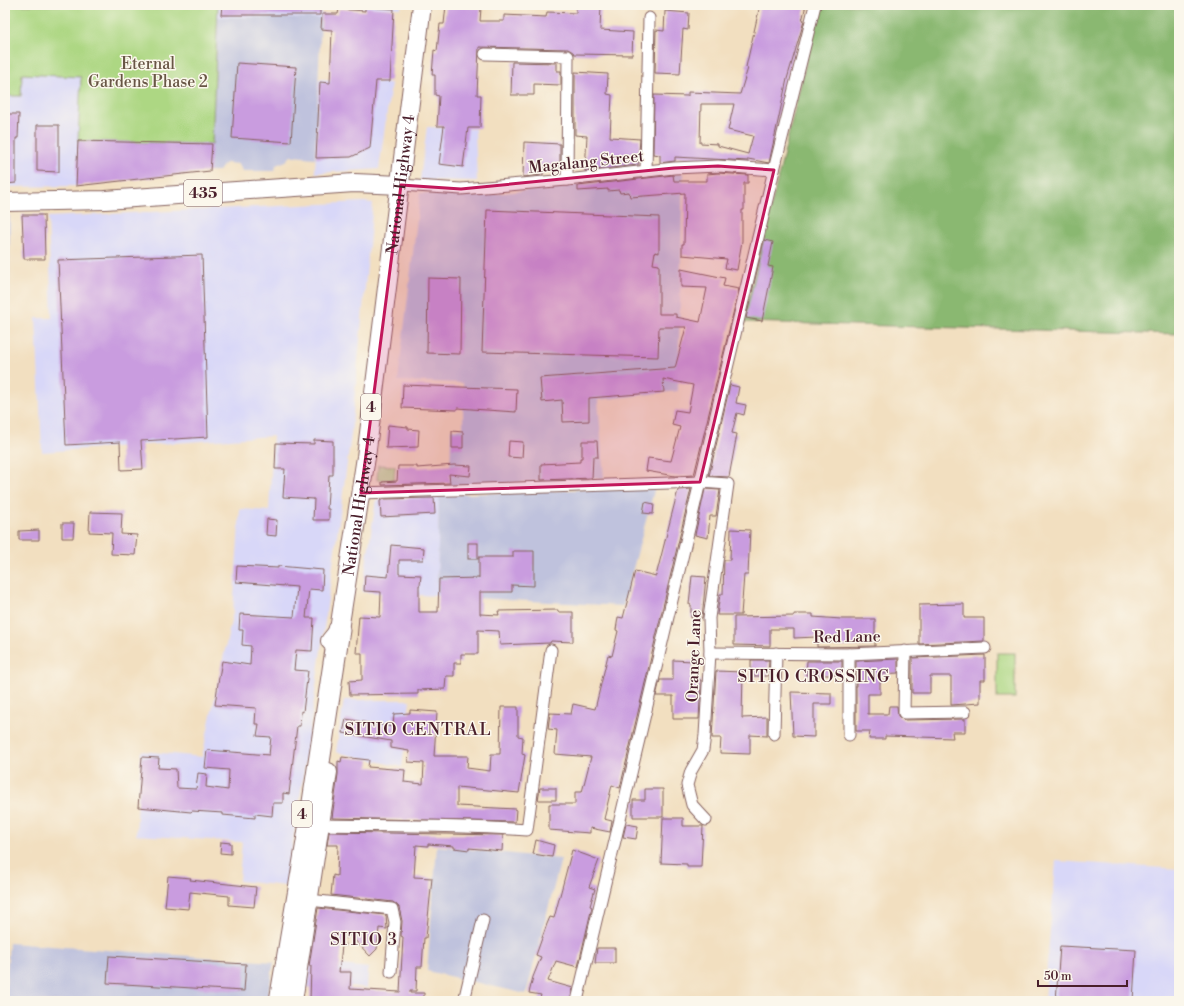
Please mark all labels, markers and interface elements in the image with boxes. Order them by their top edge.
park label: Eternal Gardens Phase 2 [88,54,208,92]
street label: National Highway 4 [382,113,419,256]
street label: Magalang Street [527,146,645,178]
road number: 435 [184,180,222,206]
road number: 4 [361,394,381,420]
street label: National Highway 4 [339,434,380,577]
street label: Orange Lane [682,609,706,703]
street label: Red Lane [813,626,881,648]
district label: SITIO CROSSING [737,666,891,688]
district label: SITIO CENTRAL [345,719,491,741]
road number: 4 [292,801,312,827]
district label: SITIO 3 [330,929,398,951]
scale bar [1038,962,1127,988]
text: 50 m [1044,969,1072,984]

